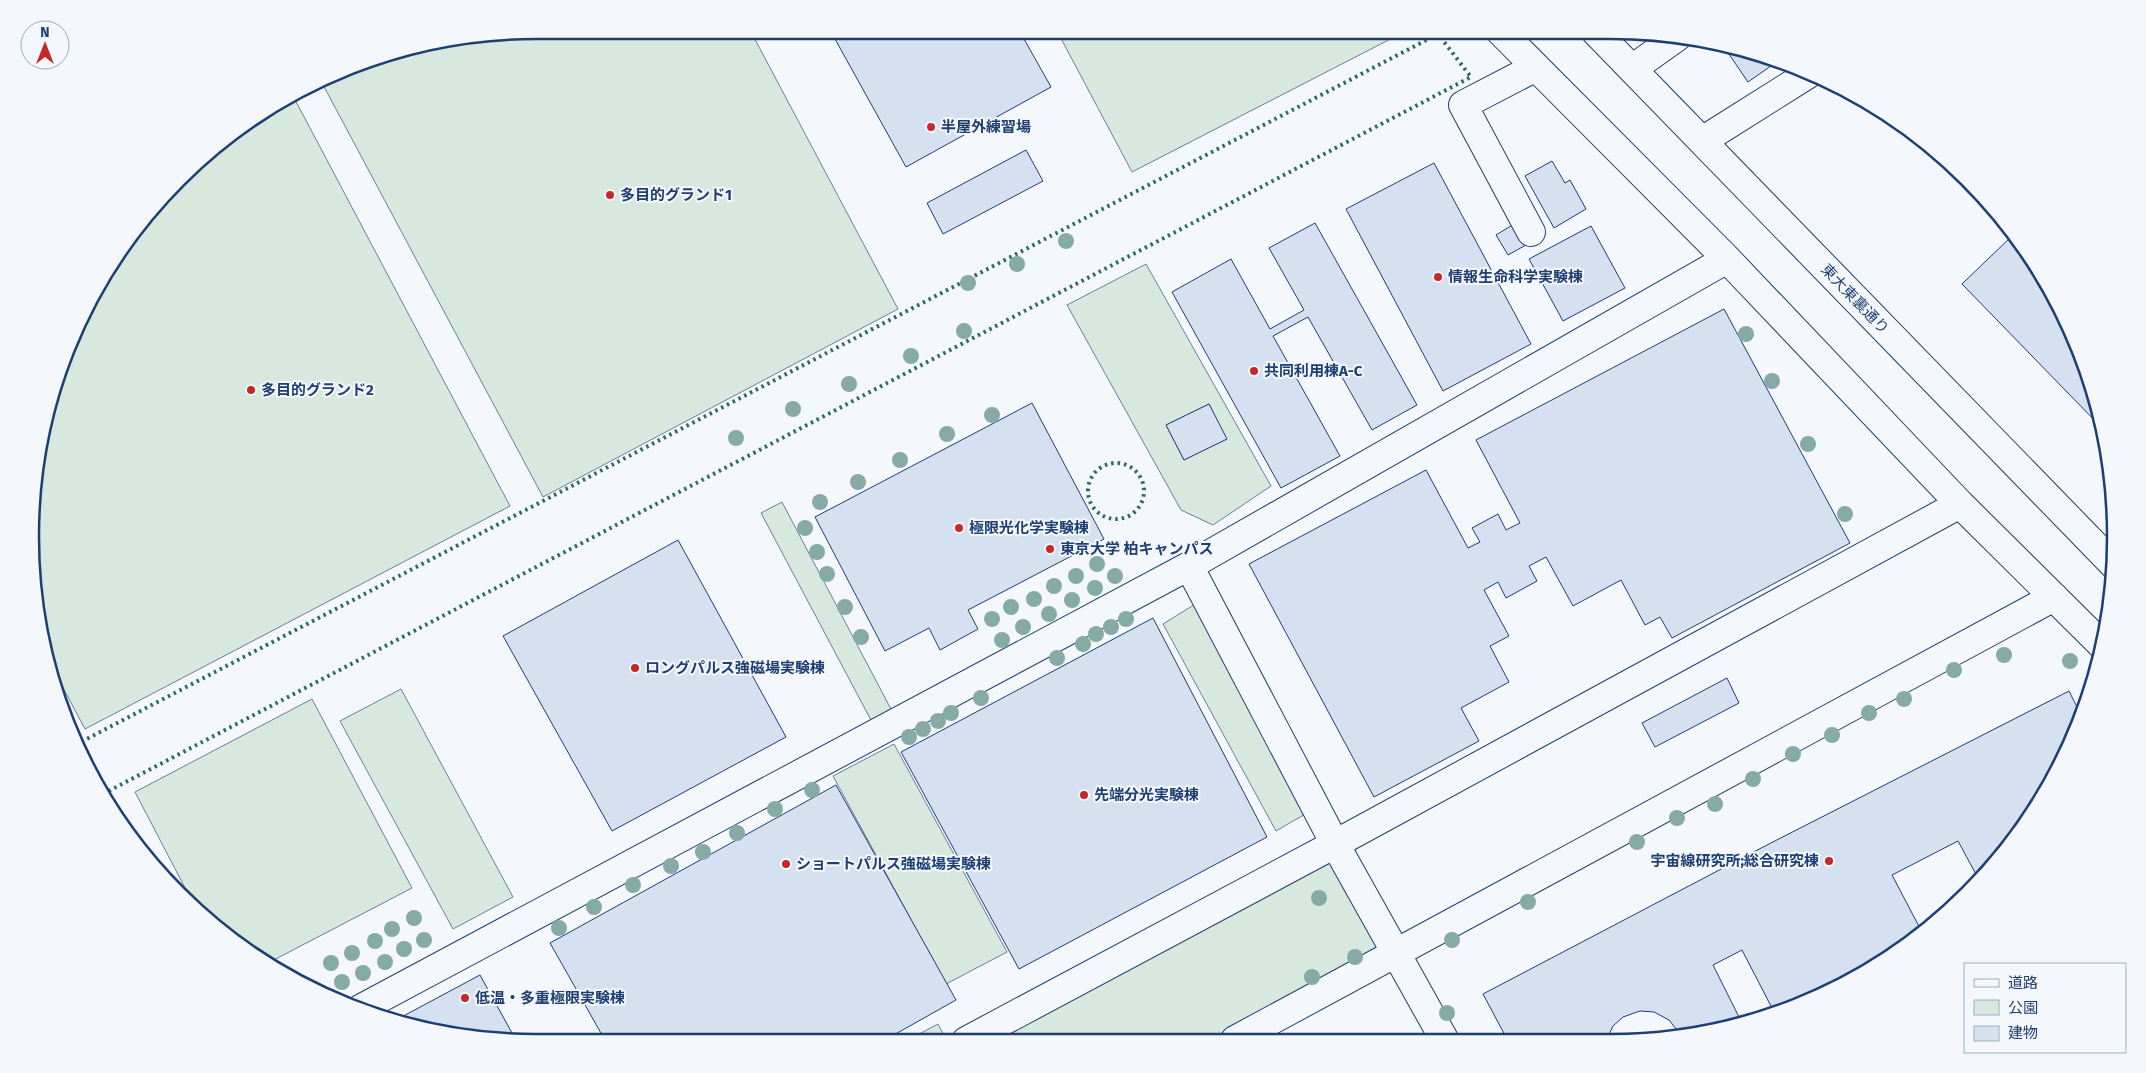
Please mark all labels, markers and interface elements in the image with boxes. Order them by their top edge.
north arrow [20,20,70,70]
text: N [40,24,50,41]
place label: 半屋外練習場 [941,118,1031,136]
marker: 半屋外練習場 [925,121,937,133]
place label: 多目的グランド1 [620,186,732,204]
marker: 多目的グランド1 [604,189,616,201]
street label: 東大東裏通り [1817,260,1893,338]
place label: 情報生命科学実験棟 [1448,268,1583,286]
marker: 情報生命科学実験棟 [1432,271,1444,283]
place label: 共同利用棟A-C [1264,362,1363,380]
marker: 共同利用棟A-C [1248,365,1260,377]
place label: 多目的グランド2 [261,381,374,399]
marker: 多目的グランド2 [245,384,257,396]
place label: 極限光化学実験棟 [969,519,1089,537]
marker: 極限光化学実験棟 [953,522,965,534]
place label: 東京大学 柏キャンパス [1060,540,1214,558]
marker: 東京大学 柏キャンパス [1044,543,1056,555]
place label: ロングパルス強磁場実験棟 [645,659,825,677]
marker: ロングパルス強磁場実験棟 [629,662,641,674]
place label: 先端分光実験棟 [1094,786,1199,804]
marker: 先端分光実験棟 [1078,789,1090,801]
place label: 宇宙線研究所;総合研究棟 [1650,852,1819,870]
place label: ショートパルス強磁場実験棟 [796,855,991,873]
marker: 宇宙線研究所;総合研究棟 [1823,855,1835,867]
marker: ショートパルス強磁場実験棟 [780,858,792,870]
legend [1964,963,2126,1053]
text: 道路 [2008,974,2038,992]
place label: 低温・多重極限実験棟 [475,989,625,1007]
marker: 低温・多重極限実験棟 [459,992,471,1004]
text: 公園 [2008,999,2038,1017]
text: 建物 [2008,1024,2038,1042]

